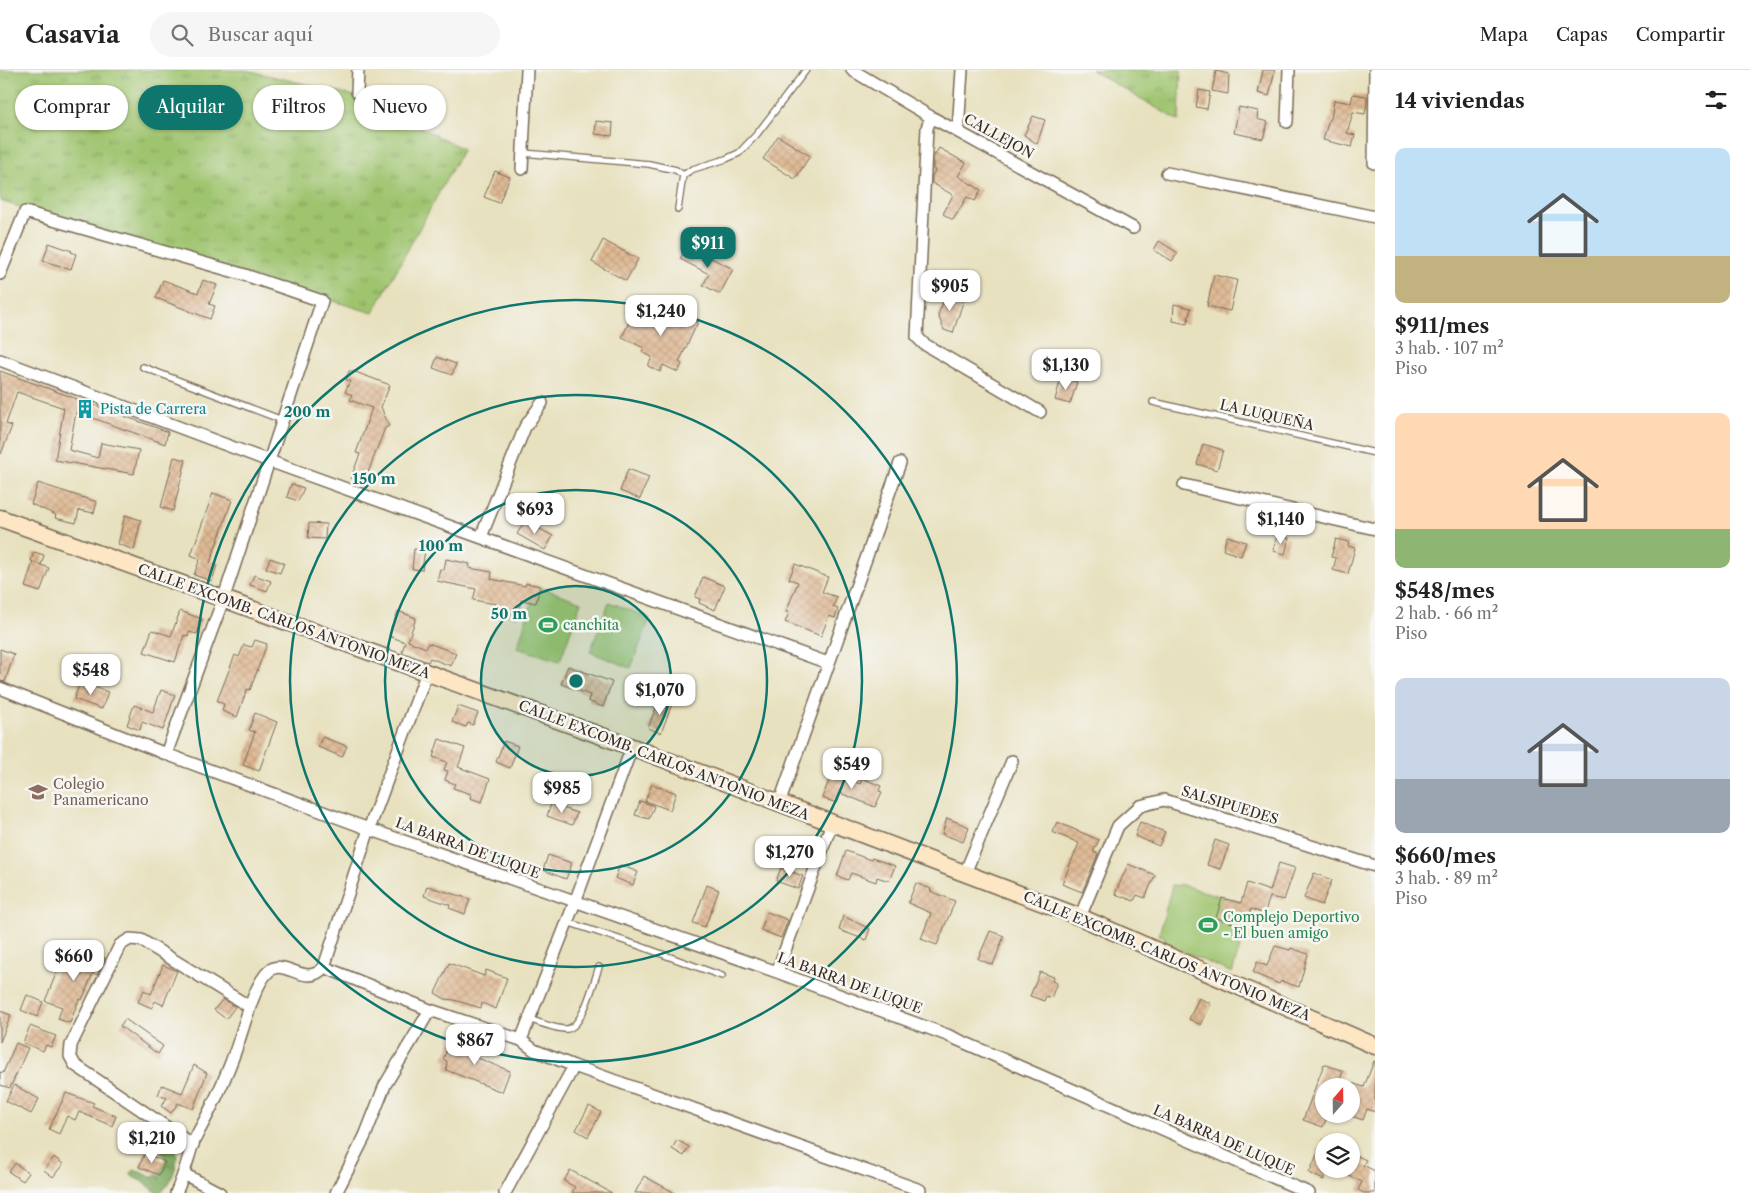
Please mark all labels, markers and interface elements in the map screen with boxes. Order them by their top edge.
search box [150,12,500,57]
text: Casavia [25,20,120,49]
icon: search [168,21,196,49]
text: Buscar aquí [208,23,313,46]
text: Mapa [1480,24,1528,46]
text: Capas [1556,24,1608,46]
text: Compartir [1636,24,1725,46]
chip: Comprar [15,85,128,130]
chip: Alquilar [138,85,243,130]
chip: Filtros [253,85,344,130]
chip: Nuevo [354,85,446,130]
icon: filters [1702,86,1730,114]
text: 14 viviendas [1395,88,1525,113]
street label: CALLEJON [961,109,1038,163]
icon: home [1518,180,1608,270]
pin: $911 [678,226,738,269]
text: $911 [692,233,724,253]
pin: $905 [920,270,980,312]
text: $905 [931,276,969,296]
pin: $1,240 [620,294,702,337]
text: $1,240 [636,301,686,321]
text: $911/mes [1395,313,1489,338]
text: 3 hab. · 107 m² [1395,338,1504,358]
pin: $1,130 [1025,348,1107,391]
text: $1,130 [1043,355,1089,375]
text: Piso [1395,358,1427,378]
street label: LA LUQUEÑA [1218,394,1317,435]
building icon: Pista de Carrera [74,398,96,420]
place label: Pista de Carrera [100,400,207,418]
text: 200 m [284,402,330,421]
icon: home [1518,445,1608,535]
text: 150 m [352,469,396,488]
pin: $693 [505,492,565,535]
text: $693 [516,499,554,519]
pin: $1,140 [1240,502,1322,545]
text: $1,140 [1257,509,1305,529]
text: 100 m [419,536,463,555]
street label: CALLE EXCOMB. CARLOS ANTONIO MEZA [135,560,433,683]
text: $548/mes [1395,578,1495,603]
text: 2 hab. · 66 m² [1395,603,1498,623]
text: 50 m [491,604,527,623]
sports icon: canchita [537,614,559,636]
place label: canchita [563,616,620,634]
text: Piso [1395,623,1427,643]
pin: $548 [61,654,121,696]
text: $548 [72,660,110,680]
centre of rings [567,672,585,690]
pin: $1,070 [619,674,701,716]
text: $1,070 [635,680,685,700]
street label: CALLE EXCOMB. CARLOS ANTONIO MEZA [516,696,813,824]
icon: home [1518,710,1608,800]
pin: $549 [822,748,882,790]
text: $549 [834,754,870,774]
pin: $985 [532,772,592,814]
place label: Colegio Panamericano [53,775,149,809]
text: $985 [543,778,581,798]
school or university icon: Colegio Panamericano [27,781,49,803]
street label: SALSIPUEDES [1179,782,1281,828]
street label: LA BARRA DE LUQUE [393,813,543,883]
pin: $1,270 [749,836,831,878]
text: $1,270 [766,842,814,862]
text: $660/mes [1395,843,1496,868]
text: 3 hab. · 89 m² [1395,868,1498,888]
street label: CALLE EXCOMB. CARLOS ANTONIO MEZA [1021,887,1314,1025]
text: Piso [1395,888,1427,908]
place label: Complejo Deportivo - El buen amigo [1223,908,1359,942]
sports icon: Complejo Deportivo - El buen amigo [1197,914,1219,936]
pin: $660 [44,940,104,982]
text: $660 [55,946,93,966]
street label: LA BARRA DE LUQUE [775,948,925,1018]
pin: $867 [445,1024,505,1066]
text: $867 [457,1030,493,1050]
north arrow [1315,1078,1360,1122]
map controls [1315,1078,1360,1178]
street label: LA BARRA DE LUQUE [1150,1101,1298,1179]
pin: $1,210 [111,1122,193,1164]
text: $1,210 [128,1128,176,1148]
button: layers [1315,1133,1360,1178]

